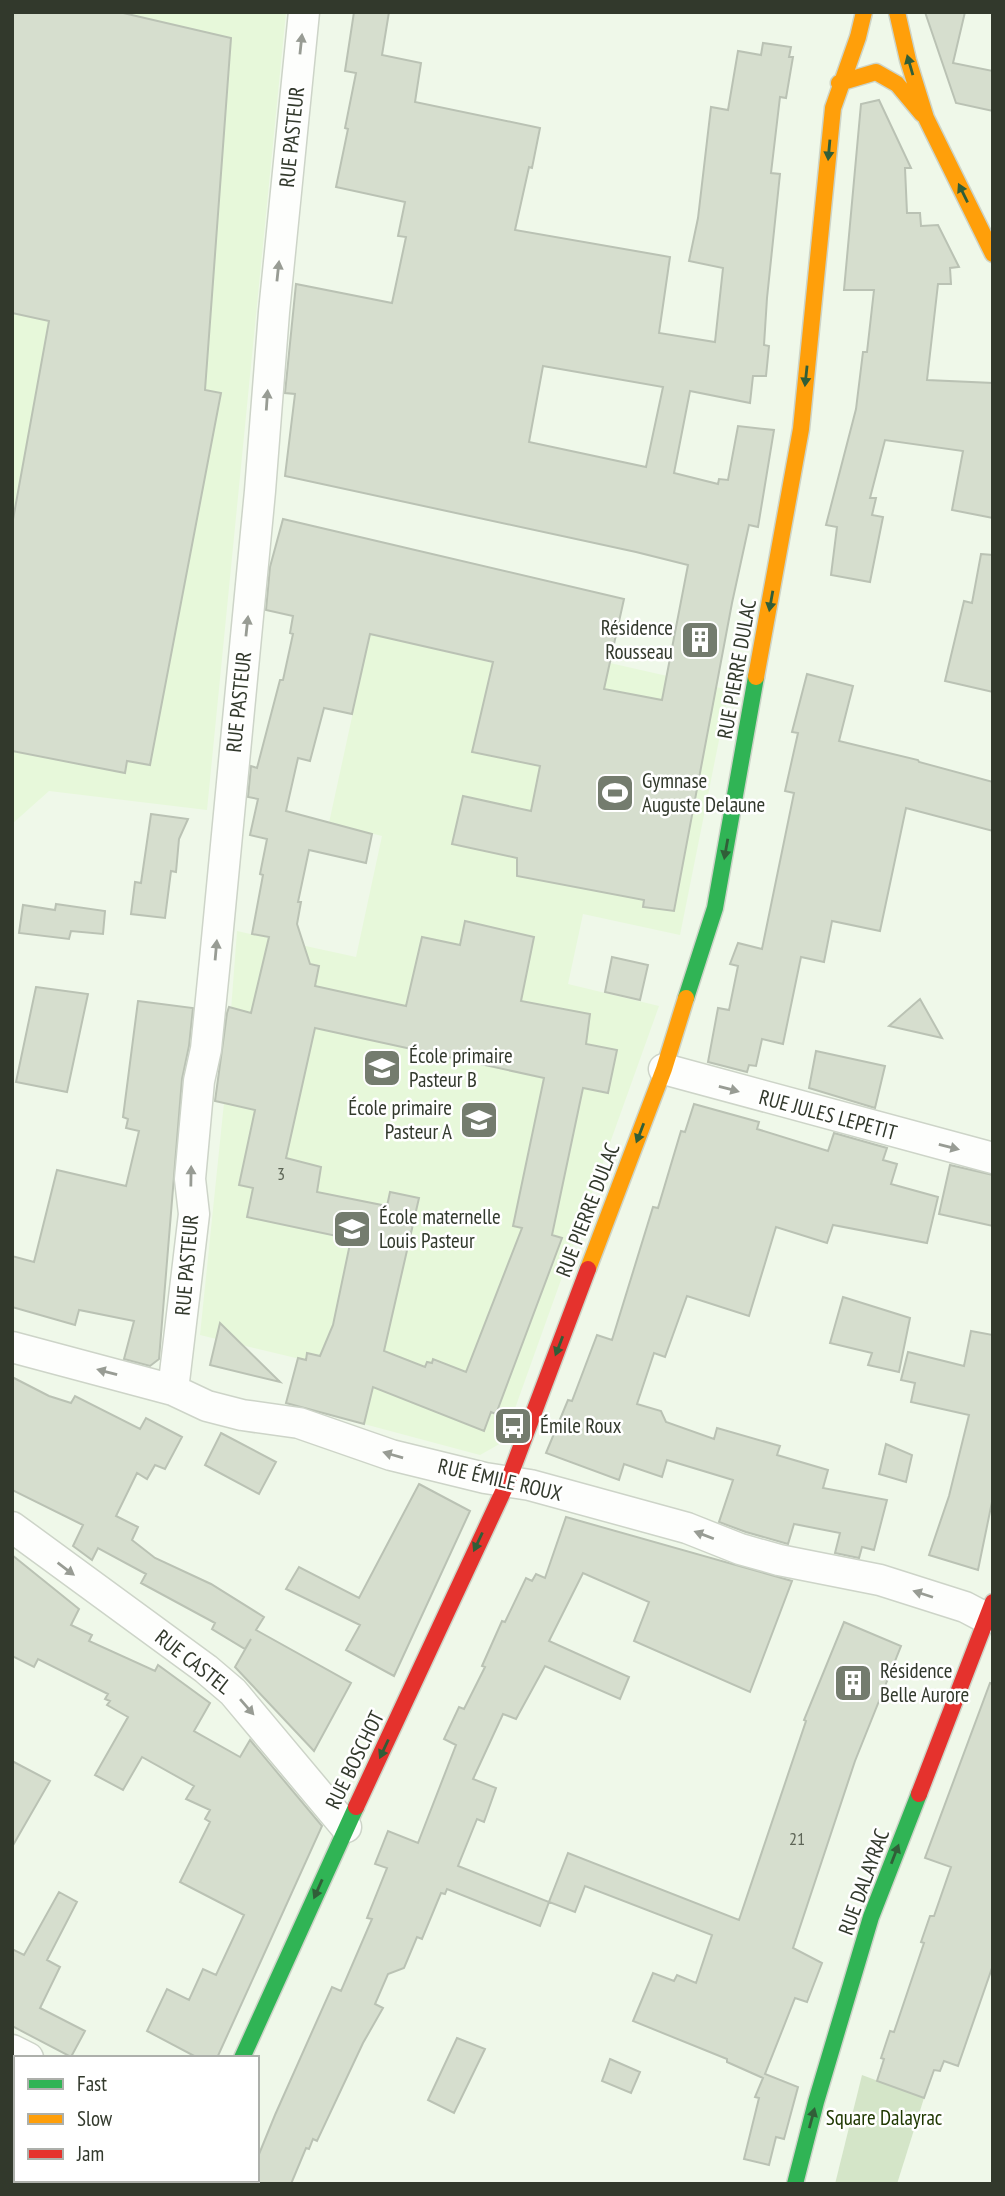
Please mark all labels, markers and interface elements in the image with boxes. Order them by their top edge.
one-way arrow [296,33,307,55]
one-way arrow [904,54,915,76]
street label: RUE PASTEUR [273,85,310,189]
one-way arrow [823,139,834,161]
one-way arrow [957,183,968,203]
one-way arrow [273,259,284,281]
one-way arrow [801,366,812,388]
one-way arrow [262,388,273,410]
one-way arrow [765,590,776,612]
street label: RUE PIERRE DULAC [711,597,762,741]
place label: Résidence Rousseau [601,614,673,665]
one-way arrow [241,615,252,637]
building icon: Résidence Rousseau [679,619,721,661]
street label: RUE PASTEUR [220,650,257,754]
place label: Gymnase Auguste Delaune [642,767,765,818]
sports icon: Gymnase Auguste Delaune [594,772,636,814]
one-way arrow [720,838,731,860]
one-way arrow [211,939,222,961]
place label: École primaire Pasteur B [409,1042,513,1093]
school or university icon: École primaire Pasteur B [361,1047,403,1089]
street label: RUE JULES LEPETIT [756,1083,901,1146]
one-way arrow [718,1084,740,1095]
place label: École primaire Pasteur A [348,1094,452,1145]
school or university icon: École primaire Pasteur A [458,1099,500,1141]
one-way arrow [634,1123,645,1144]
street label: RUE PIERRE DULAC [550,1139,626,1281]
one-way arrow [938,1142,960,1153]
house number: 3 [277,1162,285,1185]
one-way arrow [185,1165,197,1187]
place label: École maternelle Louis Pasteur [379,1203,501,1254]
school or university icon: École maternelle Louis Pasteur [331,1208,373,1250]
street label: RUE PASTEUR [169,1213,204,1317]
one-way arrow [553,1335,564,1356]
one-way arrow [96,1366,118,1377]
bus stop icon: Émile Roux [492,1405,534,1447]
place label: Émile Roux [540,1412,622,1439]
one-way arrow [382,1449,404,1460]
street label: RUE ÉMILE ROUX [435,1452,565,1507]
one-way arrow [693,1529,714,1540]
one-way arrow [472,1532,483,1553]
one-way arrow [57,1562,76,1576]
one-way arrow [912,1588,933,1598]
street label: RUE CASTEL [150,1623,237,1700]
place label: Résidence Belle Aurore [880,1657,969,1708]
building icon: Résidence Belle Aurore [832,1662,874,1704]
one-way arrow [238,1698,254,1715]
street label: RUE BOSCHOT [319,1706,390,1813]
one-way arrow [378,1739,389,1760]
street label: RUE DALAYRAC [832,1825,895,1939]
house number: 21 [789,1827,805,1850]
one-way arrow [890,1844,901,1865]
one-way arrow [312,1879,324,1899]
legend [14,2056,259,2182]
text: Fast [77,2070,107,2097]
park label: Square Dalayrac [826,2104,943,2131]
text: Slow [77,2105,113,2132]
one-way arrow [807,2107,818,2129]
text: Jam [76,2140,104,2167]

